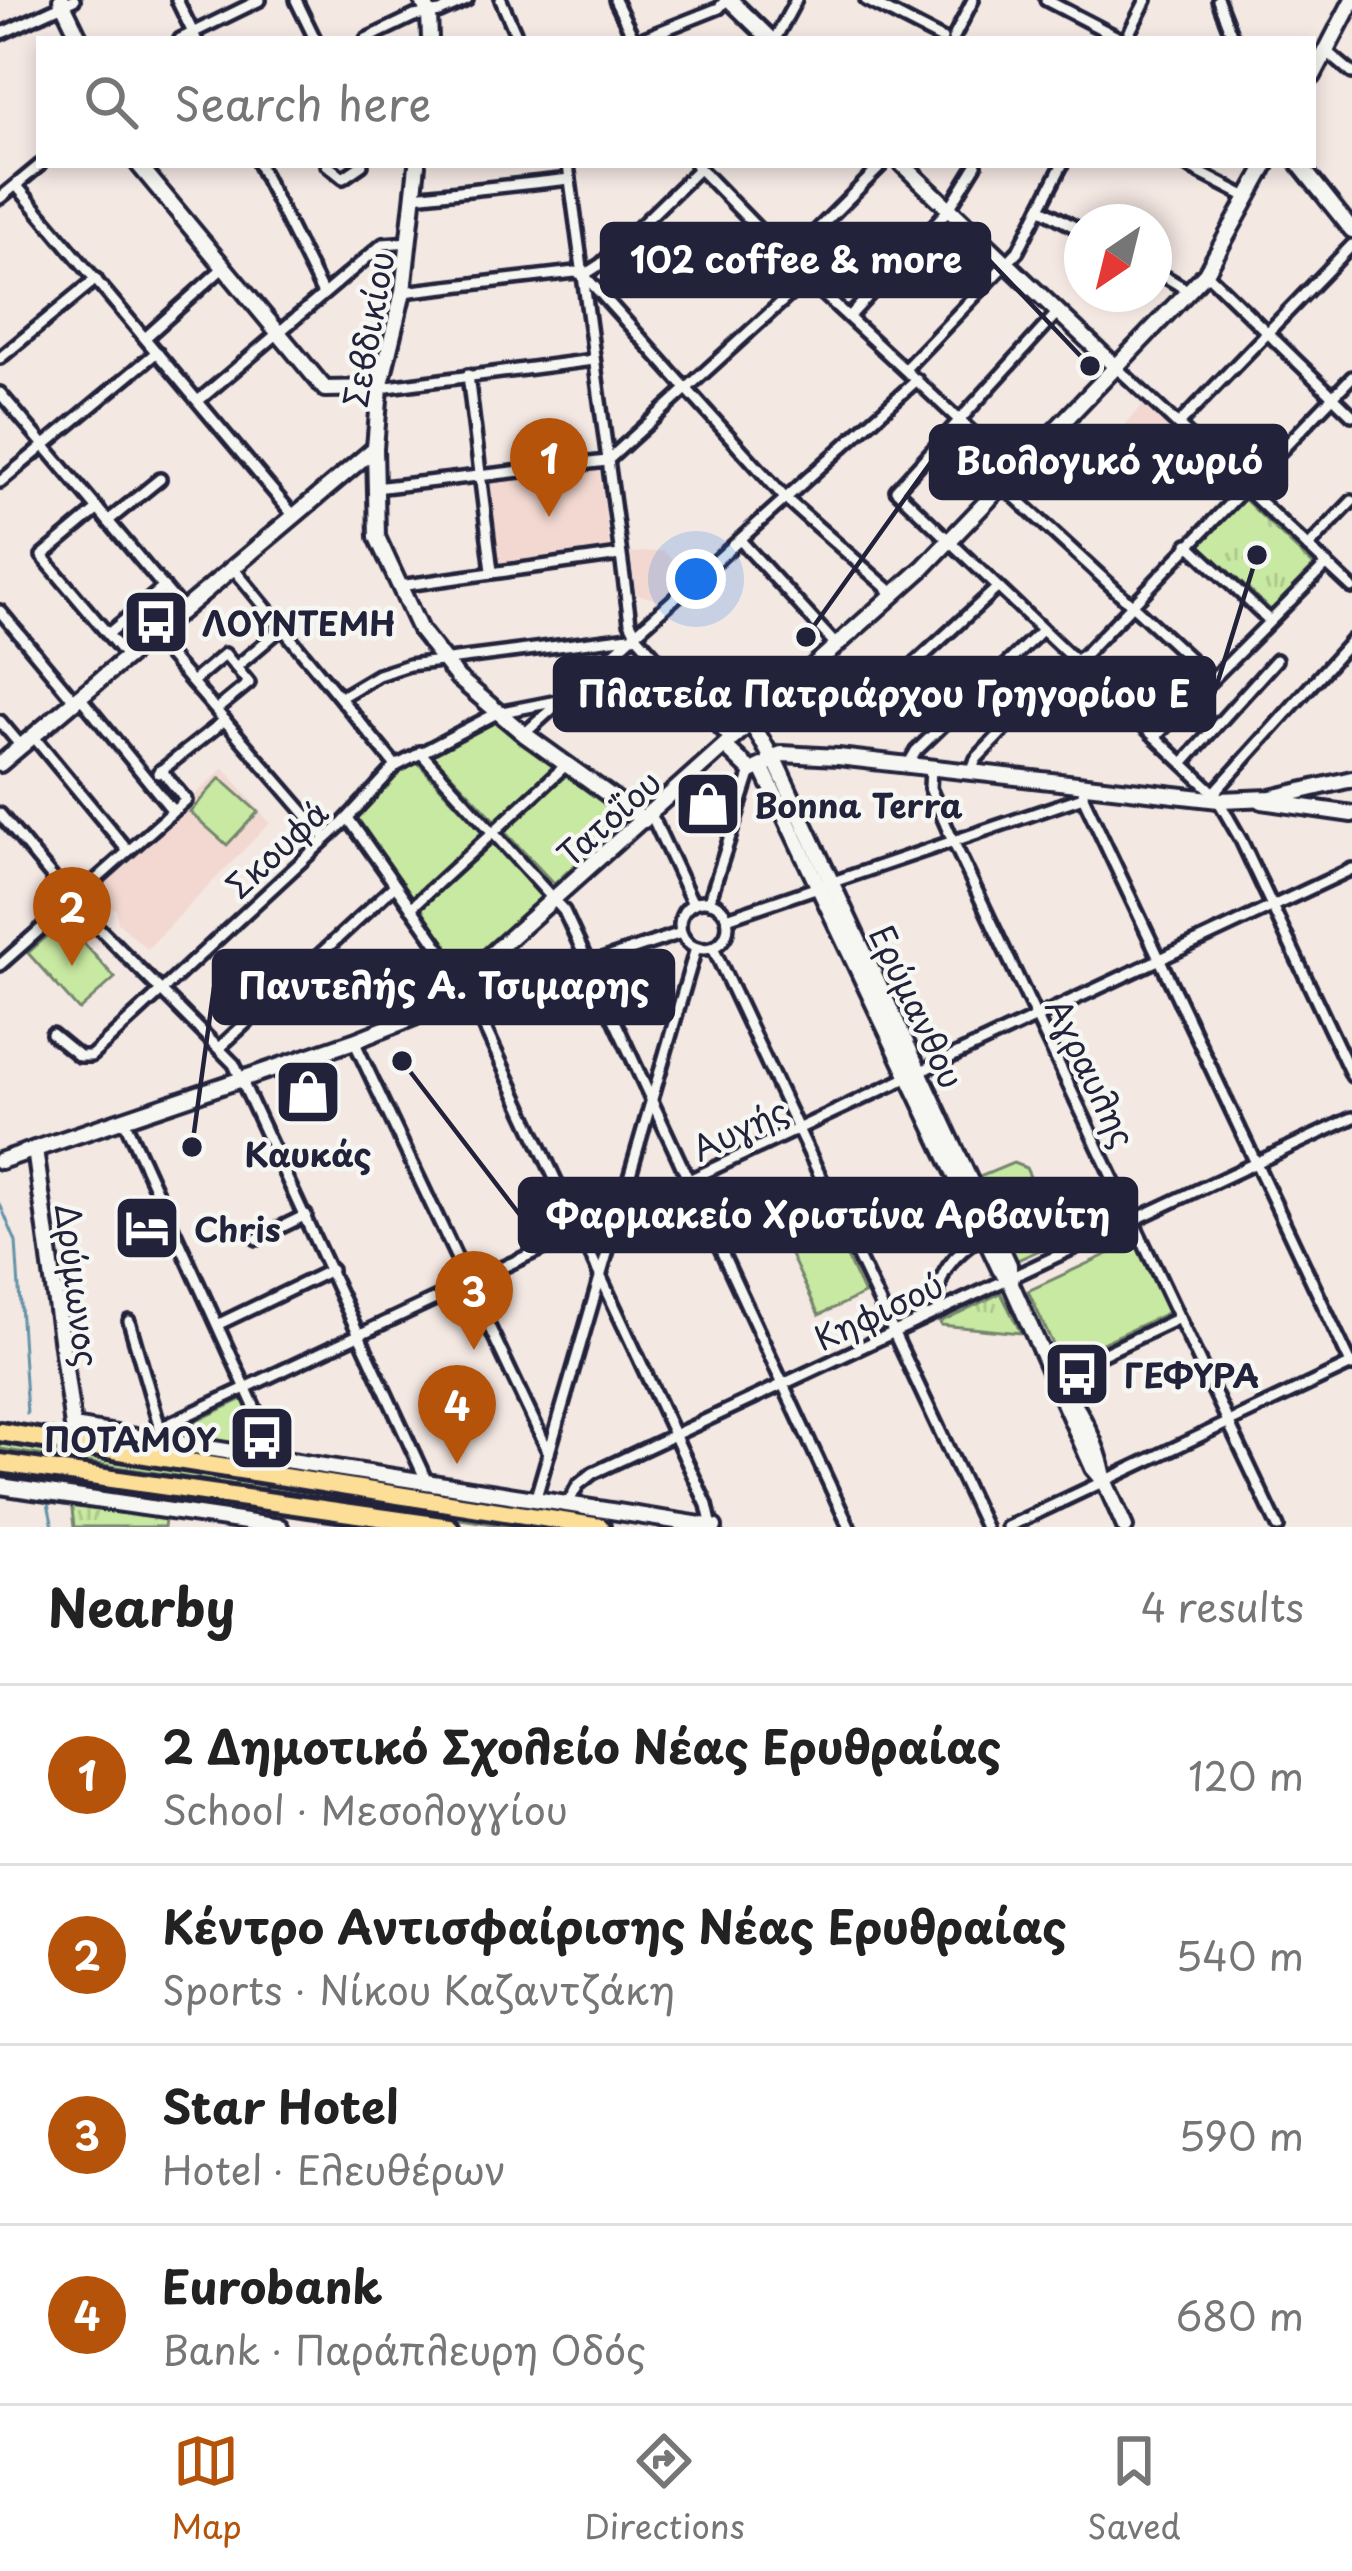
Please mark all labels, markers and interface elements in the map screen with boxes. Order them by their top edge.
search box [36,36,1316,168]
text: Search here [174,68,431,136]
icon: search [78,69,144,135]
north arrow [1064,204,1172,312]
callout: 102 coffee & more [602,224,989,296]
text: 102 coffee & more [630,231,962,285]
street label: Σεβδικίου [329,247,405,411]
pin: 1 [510,418,588,517]
callout: Βιολογικό χωριό [931,426,1286,498]
text: Βιολογικό χωριό [955,432,1263,486]
your location [666,549,726,609]
bus stop icon: ΛΟΥΝΤΕΜΗ [121,587,191,657]
place label: ΛΟΥΝΤΕΜΗ [202,597,396,647]
callout: Πλατεία Πατριάρχου Γρηγορίου Ε [555,658,1214,730]
text: Πλατεία Πατριάρχου Γρηγορίου Ε [578,665,1190,719]
street label: Τατοΐου [545,757,671,877]
shop icon: Bonna Terra [673,769,743,839]
place label: Bonna Terra [754,779,963,829]
street label: Σκουφά [213,787,339,909]
pin: 2 [33,867,111,966]
street label: Ερύμανθου [858,916,978,1096]
callout: Παντελής Α. Τσιμαρης [214,951,673,1023]
text: Παντελής Α. Τσιμαρης [238,957,650,1011]
street label: Αγραυλης [1034,989,1150,1155]
shop icon: Καυκάς [273,1057,343,1127]
street label: Αυγής [683,1084,795,1172]
place label: Καυκάς [245,1128,372,1178]
callout: Φαρμακείο Χριστίνα Αρβανίτη [520,1179,1136,1251]
text: Φαρμακείο Χριστίνα Αρβανίτη [546,1186,1110,1240]
hotel icon: Chris [112,1193,182,1263]
street label: Δρύμωνος [44,1200,114,1370]
place label: Chris [194,1203,281,1253]
pin: 3 [435,1251,513,1350]
street label: Κηφισού [805,1258,951,1362]
bus stop icon: ΓΕΦΥΡΑ [1042,1339,1112,1409]
place label: ΓΕΦΥΡΑ [1124,1349,1260,1399]
pin: 4 [418,1365,496,1464]
bus stop icon: ΠΟΤΑΜΟΥ [227,1403,297,1473]
place label: ΠΟΤΑΜΟΥ [44,1413,217,1463]
text: Nearby [48,1567,235,1644]
text: 4 results [1141,1576,1304,1635]
text: 2 Δημοτικό Σχολείο Νέας Ερυθραίας [162,1711,1001,1779]
text: 1 [78,1745,96,1804]
text: 120 m [1188,1745,1304,1804]
text: School · Μεσολογγίου [162,1779,568,1838]
text: Κέντρο Αντισφαίρισης Νέας Ερυθραίας [162,1891,1067,1959]
text: 2 [73,1925,101,1984]
text: 540 m [1175,1925,1304,1984]
text: Sports · Νίκου Καζαντζάκη [162,1959,675,2018]
text: Star Hotel [162,2071,398,2139]
text: 3 [74,2105,100,2164]
text: 590 m [1178,2105,1304,2164]
text: Hotel · Ελευθέρων [162,2139,506,2198]
text: Eurobank [162,2251,383,2319]
text: 4 [74,2285,100,2344]
text: 680 m [1176,2285,1304,2344]
text: Bank · Παράπλευρη Οδός [162,2319,646,2378]
tab: Map [171,2428,242,2550]
tab: Directions [584,2428,745,2550]
tab: Saved [1087,2428,1181,2550]

